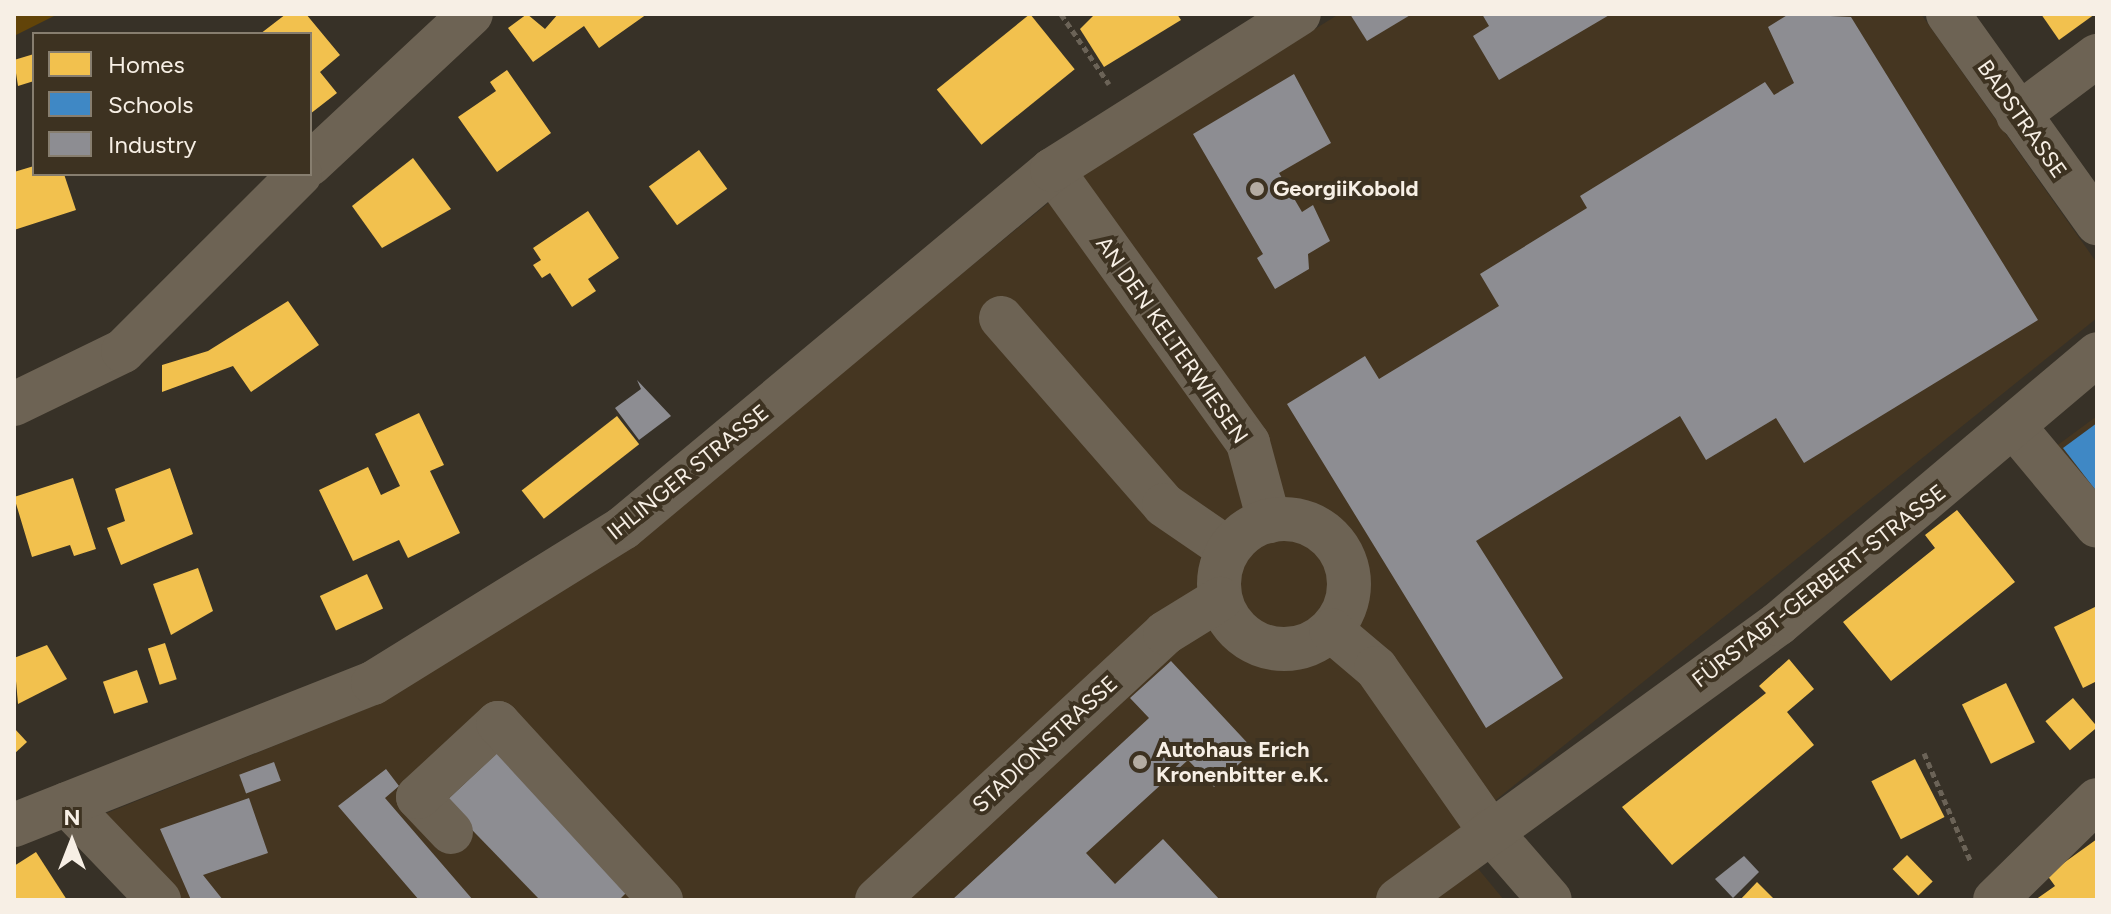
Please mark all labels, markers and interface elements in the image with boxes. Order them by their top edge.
legend [32,32,312,176]
text: Homes [108,50,185,79]
street label: BADSTRASSE [1972,55,2072,183]
text: Schools [108,90,193,119]
text: Industry [108,130,196,159]
place label: GeorgiiKobold [1273,176,1419,202]
marker: GeorgiiKobold [1248,180,1266,198]
street label: AN DEN KELTERWIESEN [1090,231,1254,449]
street label: IHLINGER STRASSE [602,399,774,545]
street label: FÜRSTABT-GERBERT-STRASSE [1687,479,1951,693]
street label: STADIONSTRASSE [967,670,1123,818]
place label: Autohaus Erich Kronenbitter e.K. [1156,736,1329,788]
marker: Autohaus Erich Kronenbitter e.K. [1131,753,1149,771]
north arrow [32,802,112,882]
text: N [63,804,81,831]

